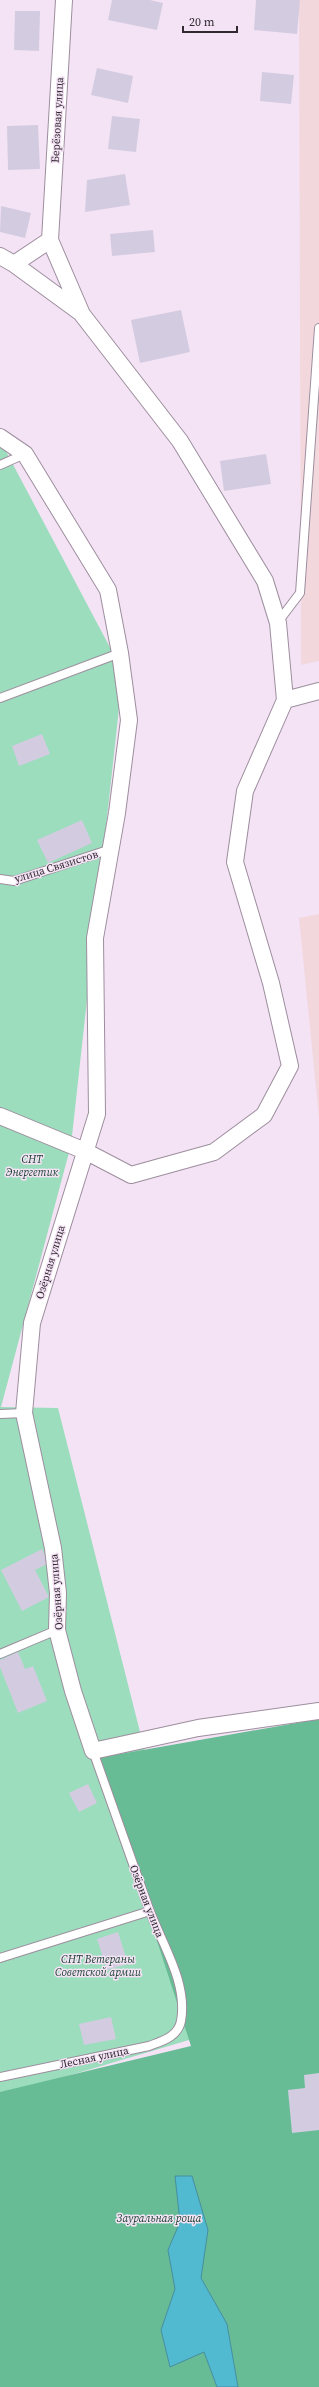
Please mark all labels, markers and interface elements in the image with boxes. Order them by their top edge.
scale bar [183,8,237,34]
text: 20 m [189,14,215,30]
street label: Берёзовая улица [48,76,67,163]
street label: улица Связистов [13,847,100,886]
park label: СНТ Энергетик [6,1152,59,1180]
street label: Озёрная улица [32,1223,69,1301]
street label: Озёрная улица [46,1553,67,1631]
street label: Озёрная улица [126,1863,167,1940]
park label: СНТ Ветераны Советской армии [55,1952,142,1980]
street label: Лесная улица [58,2043,130,2072]
park label: Зауральная роща [117,2211,202,2226]

